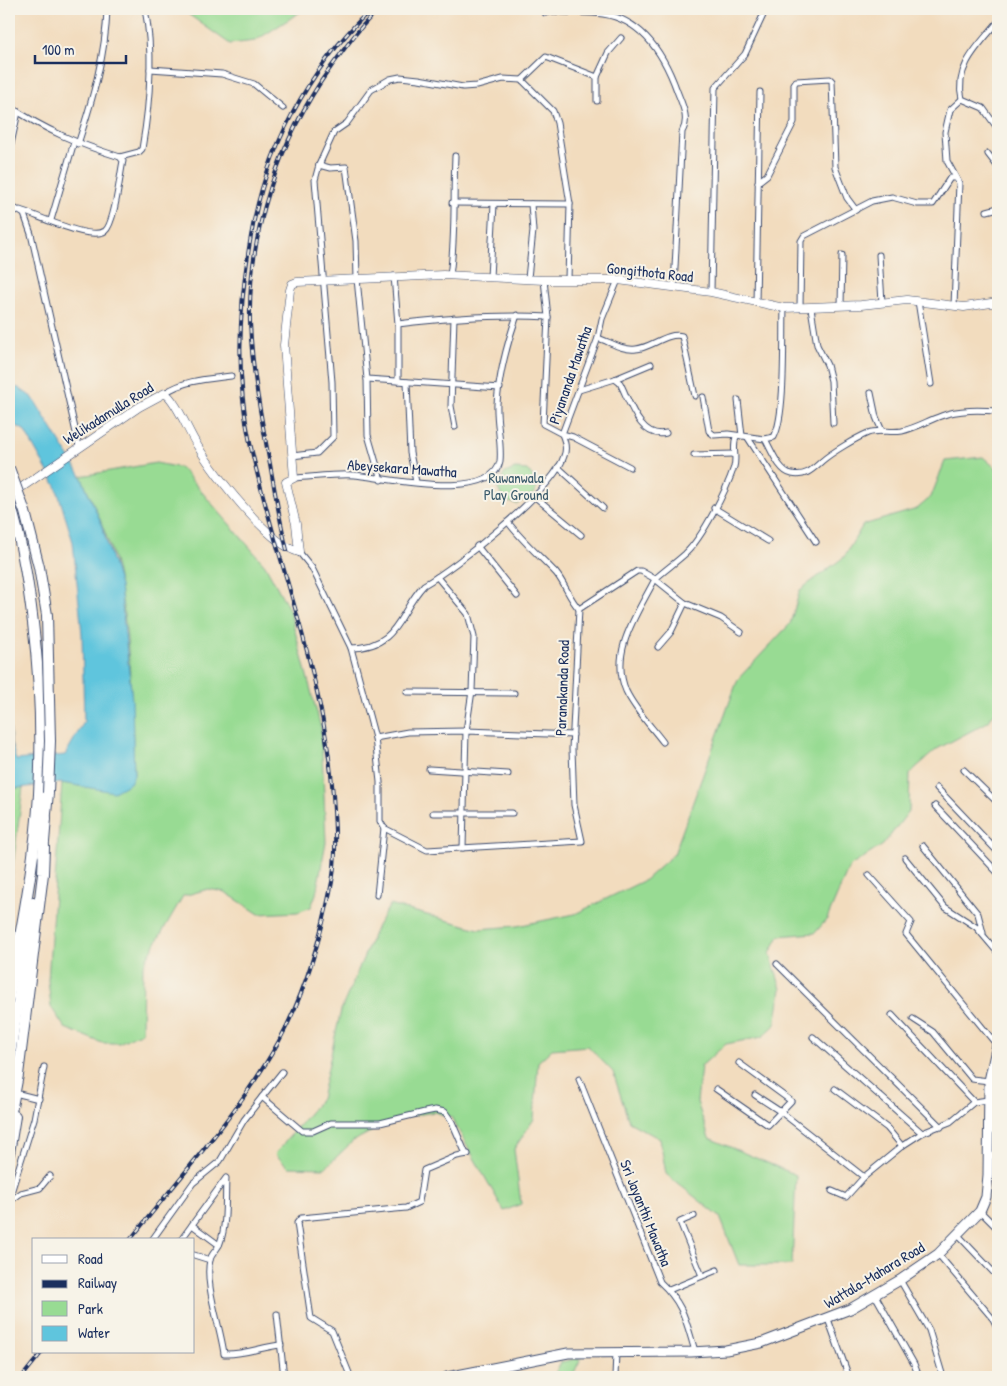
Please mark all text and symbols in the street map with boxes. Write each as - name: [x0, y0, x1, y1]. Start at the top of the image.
- scale bar: [35, 32, 126, 64]
- text: 100 m: [42, 39, 75, 60]
- street label: Gongithota Road: [606, 257, 694, 287]
- street label: Piyananda Mawatha: [543, 323, 597, 427]
- street label: Welikadamulla Road: [59, 377, 157, 449]
- street label: Abeysekara Mawatha: [347, 454, 458, 482]
- park label: Ruwanwala Play Ground: [484, 467, 548, 505]
- street label: Paranakanda Road: [550, 639, 574, 736]
- street label: Sri Jayanthi Mawatha: [615, 1157, 677, 1269]
- street label: Wattala-Mahara Road: [820, 1237, 928, 1313]
- legend: [32, 1238, 195, 1354]
- text: Road: [78, 1248, 103, 1269]
- text: Railway: [78, 1272, 117, 1293]
- text: Park: [78, 1298, 103, 1319]
- text: Water: [78, 1322, 110, 1343]

